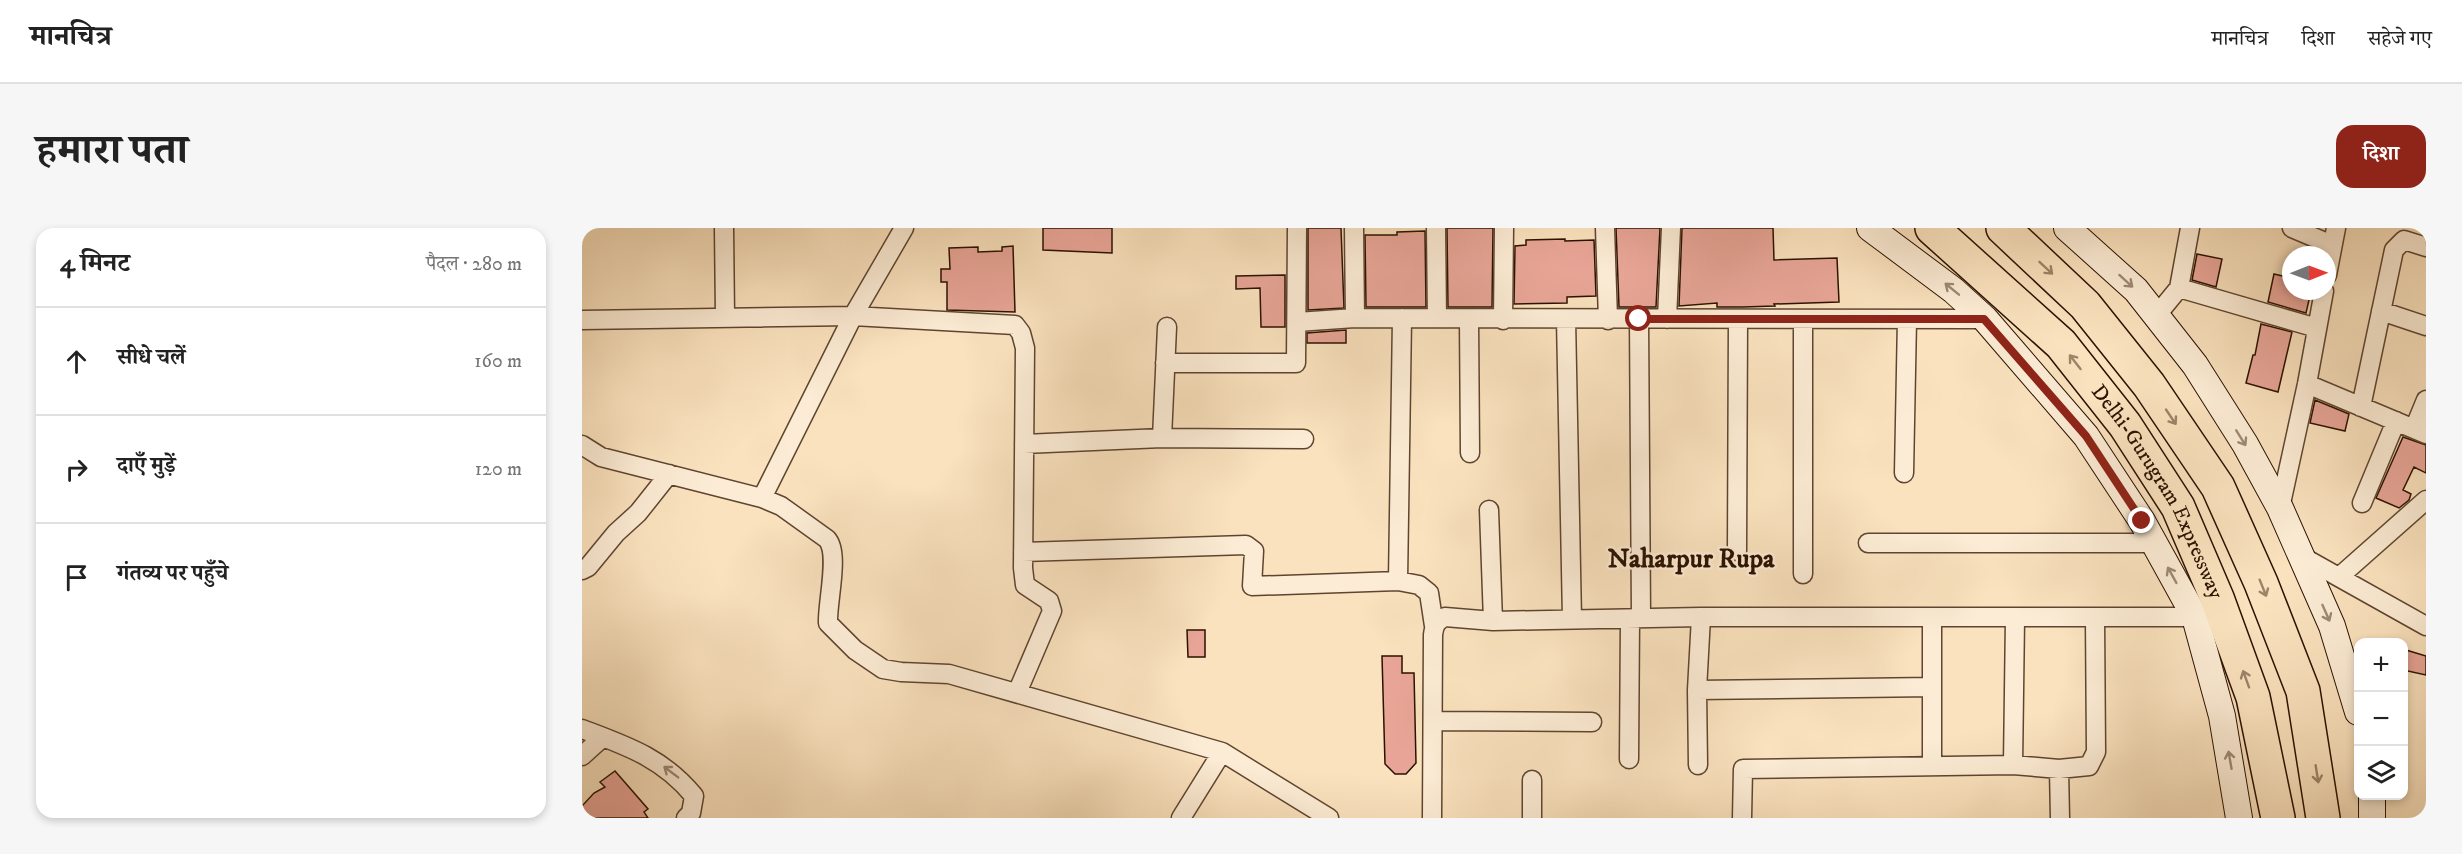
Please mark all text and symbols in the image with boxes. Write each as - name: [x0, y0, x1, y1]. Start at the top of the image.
- text: मानचित्र: [30, 19, 112, 54]
- text: मानचित्र: [2211, 26, 2268, 52]
- text: दिशा: [2301, 26, 2335, 52]
- text: सहेजे गए: [2368, 26, 2432, 52]
- text: हमारा पता: [36, 125, 188, 177]
- button: दिशा: [2336, 125, 2426, 188]
- north arrow: [2282, 246, 2336, 300]
- text: 4 मिनट: [60, 247, 130, 280]
- text: पैदल · 280 m: [426, 252, 522, 277]
- one-way arrow: [2038, 261, 2053, 275]
- one-way arrow: [2118, 274, 2133, 288]
- one-way arrow: [1944, 283, 1960, 296]
- route start: [1625, 305, 1651, 331]
- text: सीधे चलें: [117, 344, 186, 371]
- icon: ahead: [60, 345, 93, 378]
- text: 160 m: [474, 349, 522, 374]
- one-way arrow: [2069, 355, 2082, 371]
- street label: Delhi-Gurugram Expressway: [2085, 379, 2229, 604]
- one-way arrow: [2165, 408, 2177, 425]
- one-way arrow: [2235, 429, 2247, 446]
- text: दाएँ मुड़ें: [117, 452, 176, 479]
- icon: right: [60, 453, 93, 486]
- text: 120 m: [475, 457, 522, 482]
- route end: [2128, 507, 2154, 533]
- district label: Naharpur Rupa: [1607, 542, 1775, 576]
- text: गंतव्य पर पहुँचे: [117, 560, 228, 587]
- icon: arrive: [60, 561, 93, 594]
- one-way arrow: [2166, 567, 2177, 585]
- one-way arrow: [2258, 578, 2269, 597]
- one-way arrow: [2321, 603, 2332, 622]
- map controls: [2354, 638, 2408, 800]
- button: +: [2354, 638, 2408, 692]
- one-way arrow: [2240, 671, 2251, 689]
- button: −: [2354, 692, 2408, 746]
- button: layers: [2354, 746, 2408, 800]
- one-way arrow: [2224, 751, 2235, 771]
- one-way arrow: [2312, 764, 2323, 784]
- one-way arrow: [663, 765, 679, 778]

